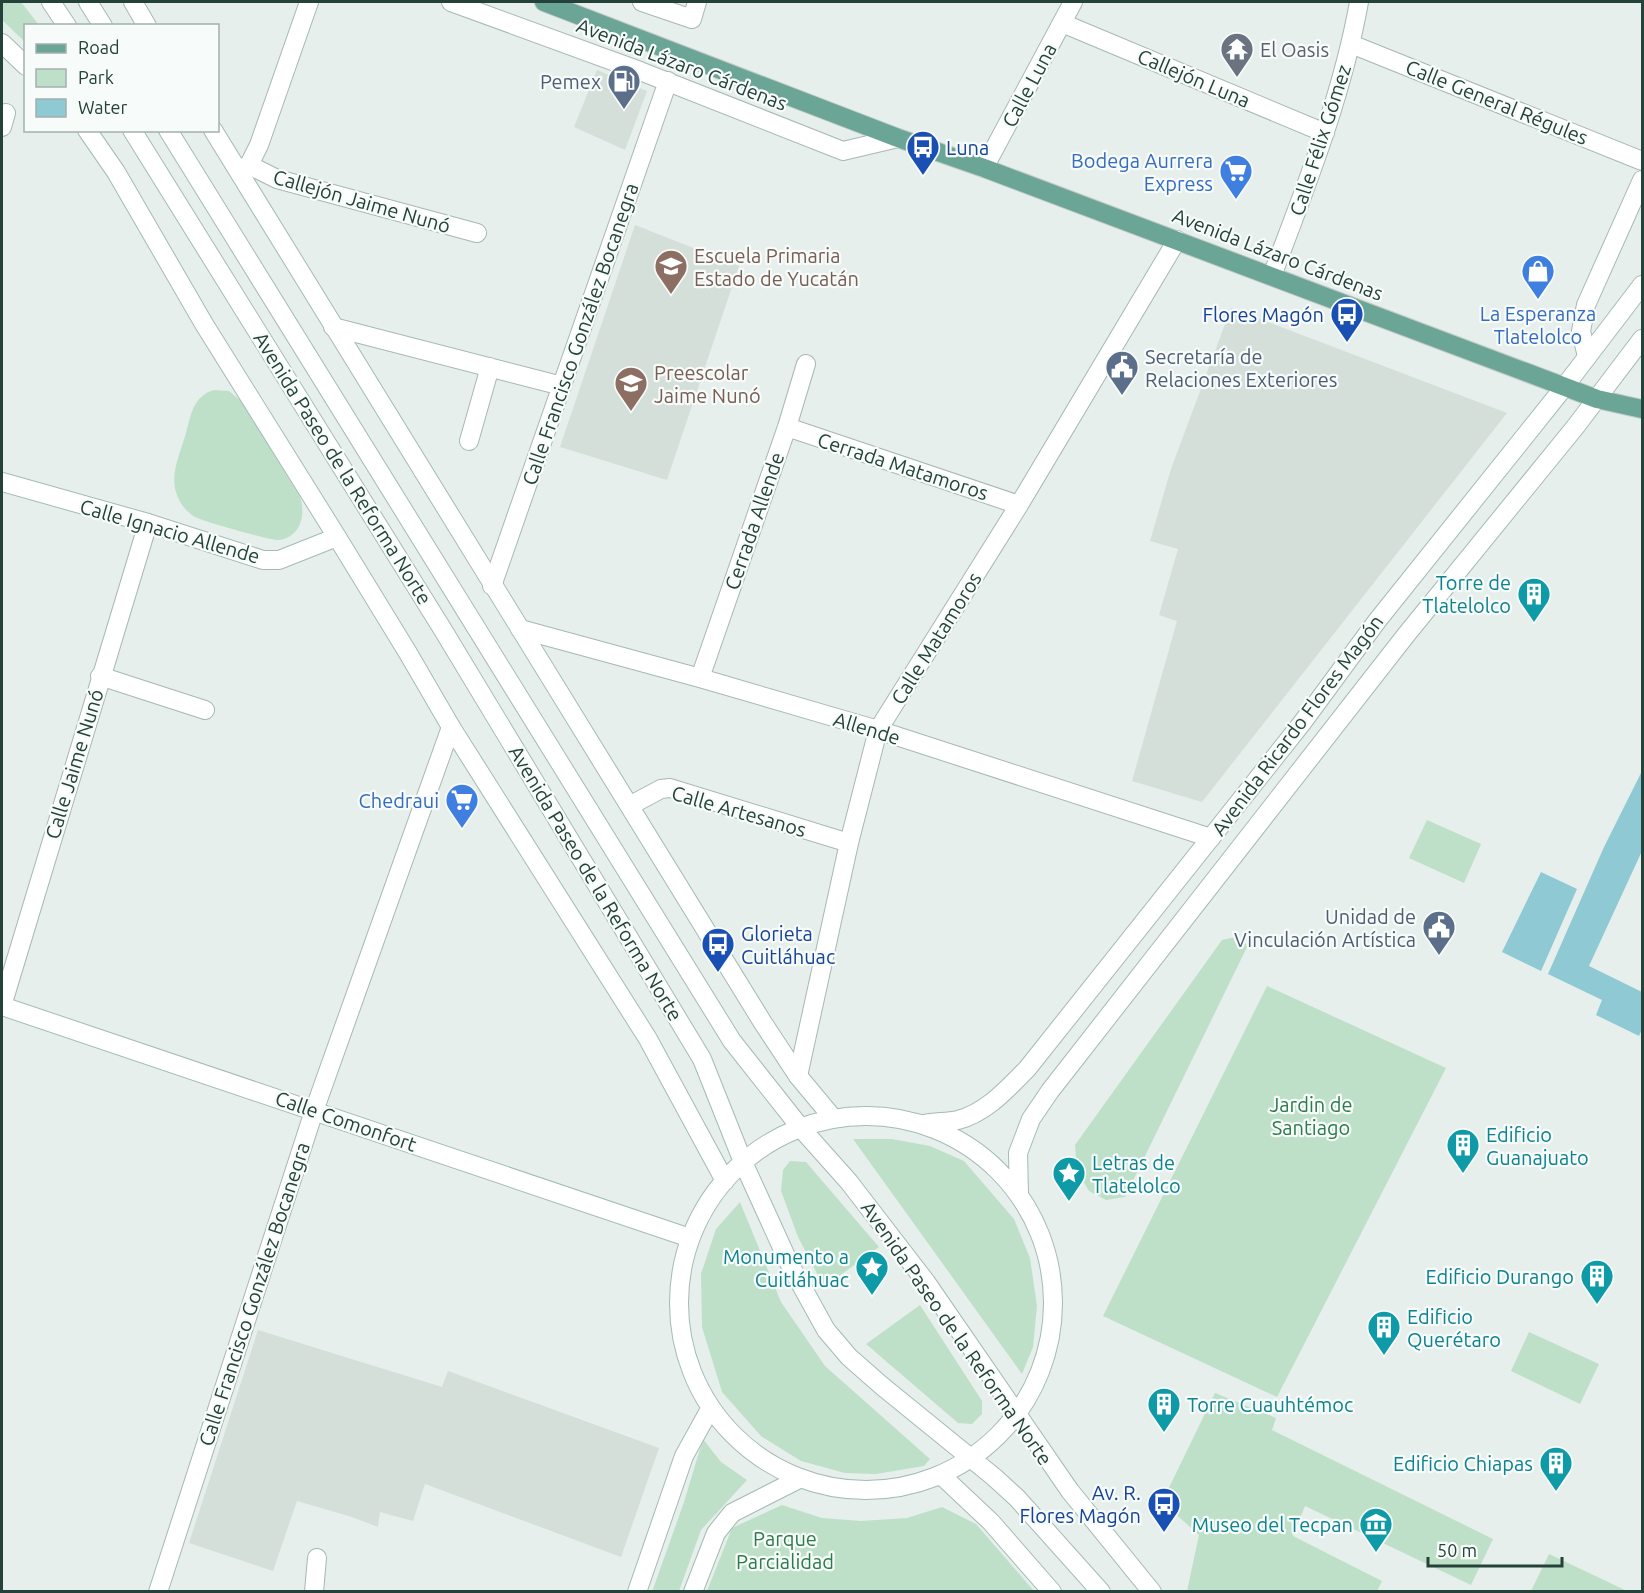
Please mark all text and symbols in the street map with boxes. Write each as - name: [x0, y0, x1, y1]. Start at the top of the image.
- street label: Avenida Lázaro Cárdenas: [574, 13, 790, 115]
- legend: [24, 24, 219, 132]
- temple icon: El Oasis: [1219, 31, 1255, 78]
- text: Road: [78, 37, 120, 57]
- place label: El Oasis: [1260, 38, 1329, 61]
- street label: Calle Luna: [997, 39, 1061, 131]
- street label: Callejón Luna: [1134, 44, 1254, 112]
- street label: Calle General Régules: [1403, 55, 1591, 149]
- street label: Calle Félix Gómez: [1285, 62, 1355, 218]
- fuel station icon: Pemex: [606, 63, 642, 110]
- text: Park: [78, 67, 114, 87]
- place label: Pemex: [540, 70, 601, 93]
- text: Water: [78, 97, 128, 117]
- bus stop icon: Luna: [905, 129, 941, 176]
- place label: Luna: [946, 136, 989, 159]
- place label: Bodega Aurrera Express: [1071, 149, 1213, 195]
- supermarket icon: Bodega Aurrera Express: [1218, 153, 1254, 200]
- street label: Callejón Jaime Nunó: [271, 165, 453, 237]
- street label: Calle Francisco González Bocanegra: [517, 180, 643, 488]
- street label: Avenida Lázaro Cárdenas: [1170, 203, 1386, 305]
- place label: Escuela Primaria Estado de Yucatán: [694, 244, 859, 290]
- school or university icon: Escuela Primaria Estado de Yucatán: [653, 248, 689, 295]
- shop icon: La Esperanza Tlatelolco: [1520, 253, 1556, 300]
- bus stop icon: Flores Magón: [1329, 296, 1365, 343]
- place label: La Esperanza Tlatelolco: [1480, 302, 1596, 348]
- place label: Flores Magón: [1202, 303, 1324, 326]
- street label: Avenida Paseo de la Reforma Norte: [249, 328, 437, 608]
- place label: Secretaría de Relaciones Exteriores: [1145, 345, 1337, 391]
- public building icon: Secretaría de Relaciones Exteriores: [1104, 349, 1140, 396]
- place label: Preescolar Jaime Nunó: [654, 361, 761, 407]
- school or university icon: Preescolar Jaime Nunó: [613, 365, 649, 412]
- street label: Cerrada Matamoros: [815, 428, 991, 504]
- street label: Cerrada Allende: [720, 449, 788, 593]
- street label: Calle Ignacio Allende: [77, 494, 263, 568]
- street label: Calle Matamoros: [886, 568, 986, 708]
- place label: Torre de Tlatelolco: [1422, 571, 1511, 617]
- building icon: Torre de Tlatelolco: [1516, 576, 1552, 623]
- street label: Avenida Ricardo Flores Magón: [1206, 610, 1388, 840]
- street label: Calle Jaime Nunó: [40, 686, 108, 842]
- street label: Allende: [831, 707, 903, 749]
- street label: Avenida Paseo de la Reforma Norte: [505, 741, 687, 1025]
- street label: Calle Artesanos: [669, 781, 809, 841]
- supermarket icon: Chedraui: [444, 782, 480, 829]
- place label: Chedraui: [358, 789, 439, 812]
- place label: Unidad de Vinculación Artística: [1234, 905, 1416, 951]
- public building icon: Unidad de Vinculación Artística: [1421, 909, 1457, 956]
- place label: Glorieta Cuitláhuac: [741, 922, 835, 968]
- bus stop icon: Glorieta Cuitláhuac: [700, 926, 736, 973]
- street label: Calle Comonfort: [272, 1086, 420, 1156]
- park label: Jardin de Santiago: [1270, 1093, 1352, 1139]
- place label: Edificio Guanajuato: [1486, 1123, 1589, 1169]
- building icon: Edificio Guanajuato: [1445, 1127, 1481, 1174]
- street label: Calle Francisco González Bocanegra: [194, 1139, 314, 1449]
- place label: Letras de Tlatelolco: [1092, 1151, 1181, 1197]
- place icon: Letras de Tlatelolco: [1051, 1155, 1087, 1202]
- street label: Avenida Paseo de la Reforma Norte: [857, 1197, 1057, 1469]
- place label: Monumento a Cuitláhuac: [723, 1245, 849, 1291]
- place icon: Monumento a Cuitláhuac: [854, 1249, 890, 1296]
- building icon: Edificio Durango: [1579, 1258, 1615, 1305]
- place label: Edificio Durango: [1425, 1265, 1574, 1288]
- place label: Edificio Querétaro: [1407, 1305, 1501, 1351]
- building icon: Edificio Querétaro: [1366, 1309, 1402, 1356]
- building icon: Torre Cuauhtémoc: [1146, 1386, 1182, 1433]
- place label: Torre Cuauhtémoc: [1187, 1393, 1353, 1416]
- building icon: Edificio Chiapas: [1538, 1445, 1574, 1492]
- place label: Edificio Chiapas: [1393, 1452, 1533, 1475]
- place label: Av. R. Flores Magón: [1019, 1481, 1141, 1527]
- bus stop icon: Av. R. Flores Magón: [1146, 1486, 1182, 1533]
- museum icon: Museo del Tecpan: [1358, 1506, 1394, 1553]
- place label: Museo del Tecpan: [1192, 1513, 1353, 1536]
- park label: Parque Parcialidad: [736, 1527, 834, 1573]
- scale bar: [1428, 1530, 1562, 1568]
- text: 50 m: [1437, 1540, 1477, 1560]

